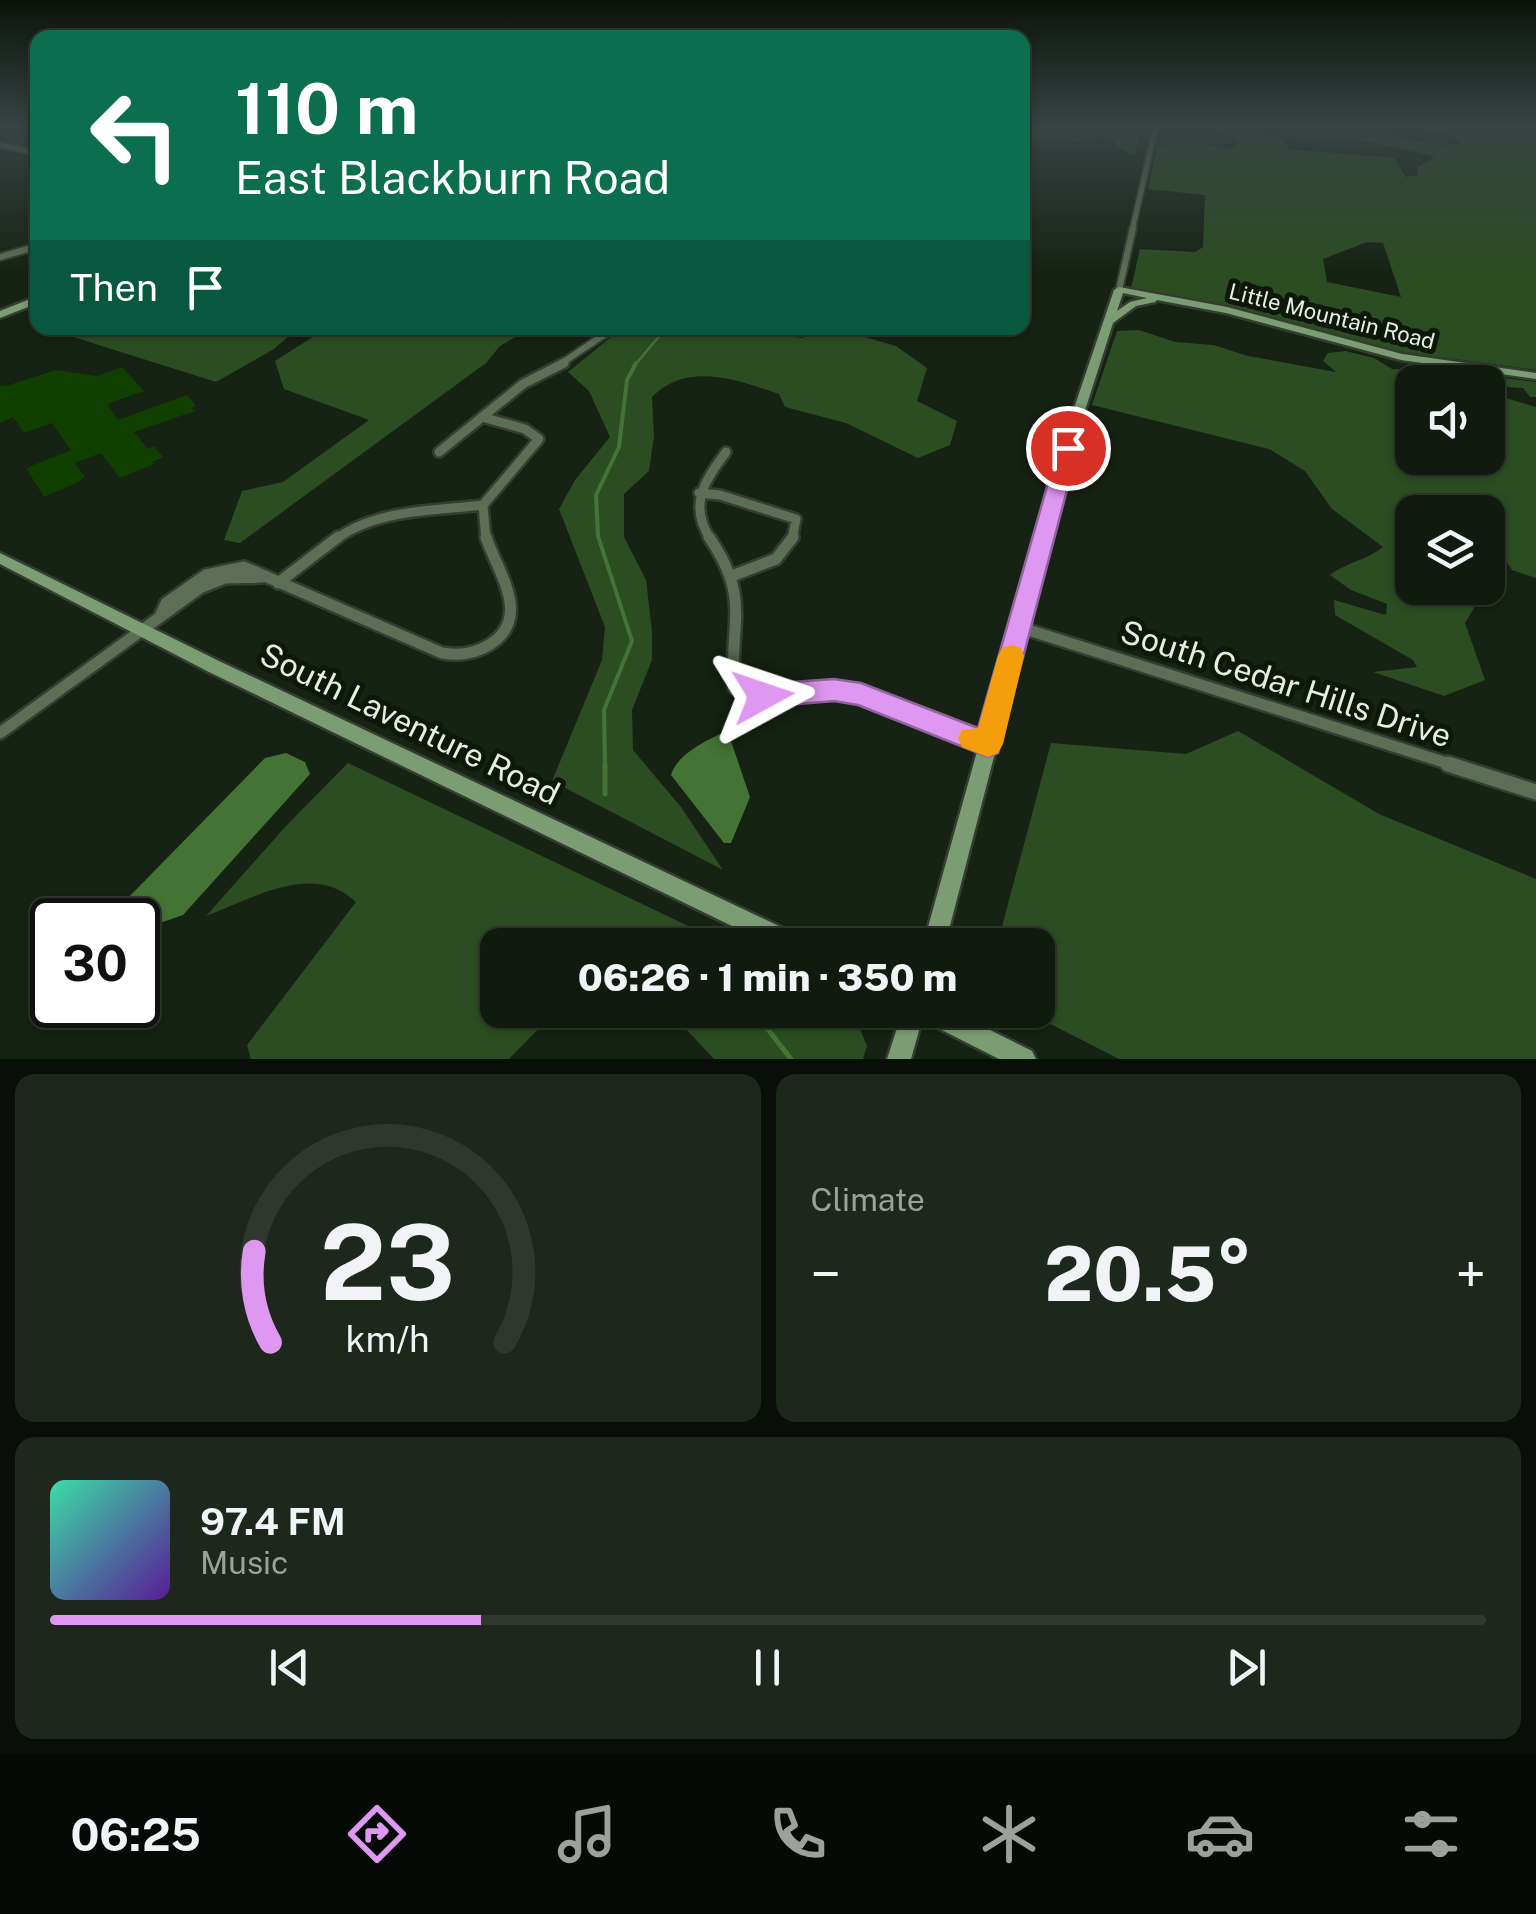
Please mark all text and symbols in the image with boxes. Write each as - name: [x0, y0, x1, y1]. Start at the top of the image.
- text: 110 m: [235, 67, 419, 150]
- icon: left: [70, 70, 200, 200]
- text: East Blackburn Road: [235, 151, 670, 204]
- icon: arrive: [178, 260, 233, 315]
- text: Then: [70, 265, 158, 310]
- street label: Little Mountain Road: [1226, 278, 1438, 354]
- map controls: [1395, 365, 1505, 605]
- button: sound: [1395, 365, 1505, 475]
- pin: [1026, 406, 1111, 491]
- icon: arrive: [1041, 421, 1096, 476]
- button: layers: [1395, 495, 1505, 605]
- street label: South Cedar Hills Drive: [1116, 613, 1456, 754]
- street label: South Laventure Road: [255, 635, 566, 812]
- position arrow: [711, 644, 815, 748]
- speed limit sign: 30: [30, 898, 160, 1028]
- text: 06:26 · 1 min · 350 m: [578, 955, 957, 1000]
- text: Climate: [811, 1181, 925, 1218]
- text: 23: [320, 1201, 455, 1323]
- text: 20.5°: [1044, 1230, 1252, 1318]
- text: −: [811, 1242, 841, 1306]
- text: +: [1456, 1242, 1486, 1306]
- text: km/h: [346, 1318, 430, 1360]
- text: 97.4 FM: [200, 1499, 346, 1544]
- text: Music: [200, 1544, 288, 1581]
- icon: previous: [262, 1640, 317, 1695]
- icon: pause: [740, 1640, 795, 1695]
- icon: next: [1219, 1640, 1274, 1695]
- icon: directions: [342, 1799, 412, 1869]
- icon: music: [552, 1799, 622, 1869]
- icon: phone: [763, 1799, 833, 1869]
- icon: climate: [974, 1799, 1044, 1869]
- icon: car: [1185, 1799, 1255, 1869]
- icon: filters: [1396, 1799, 1466, 1869]
- text: 06:25: [70, 1808, 201, 1861]

